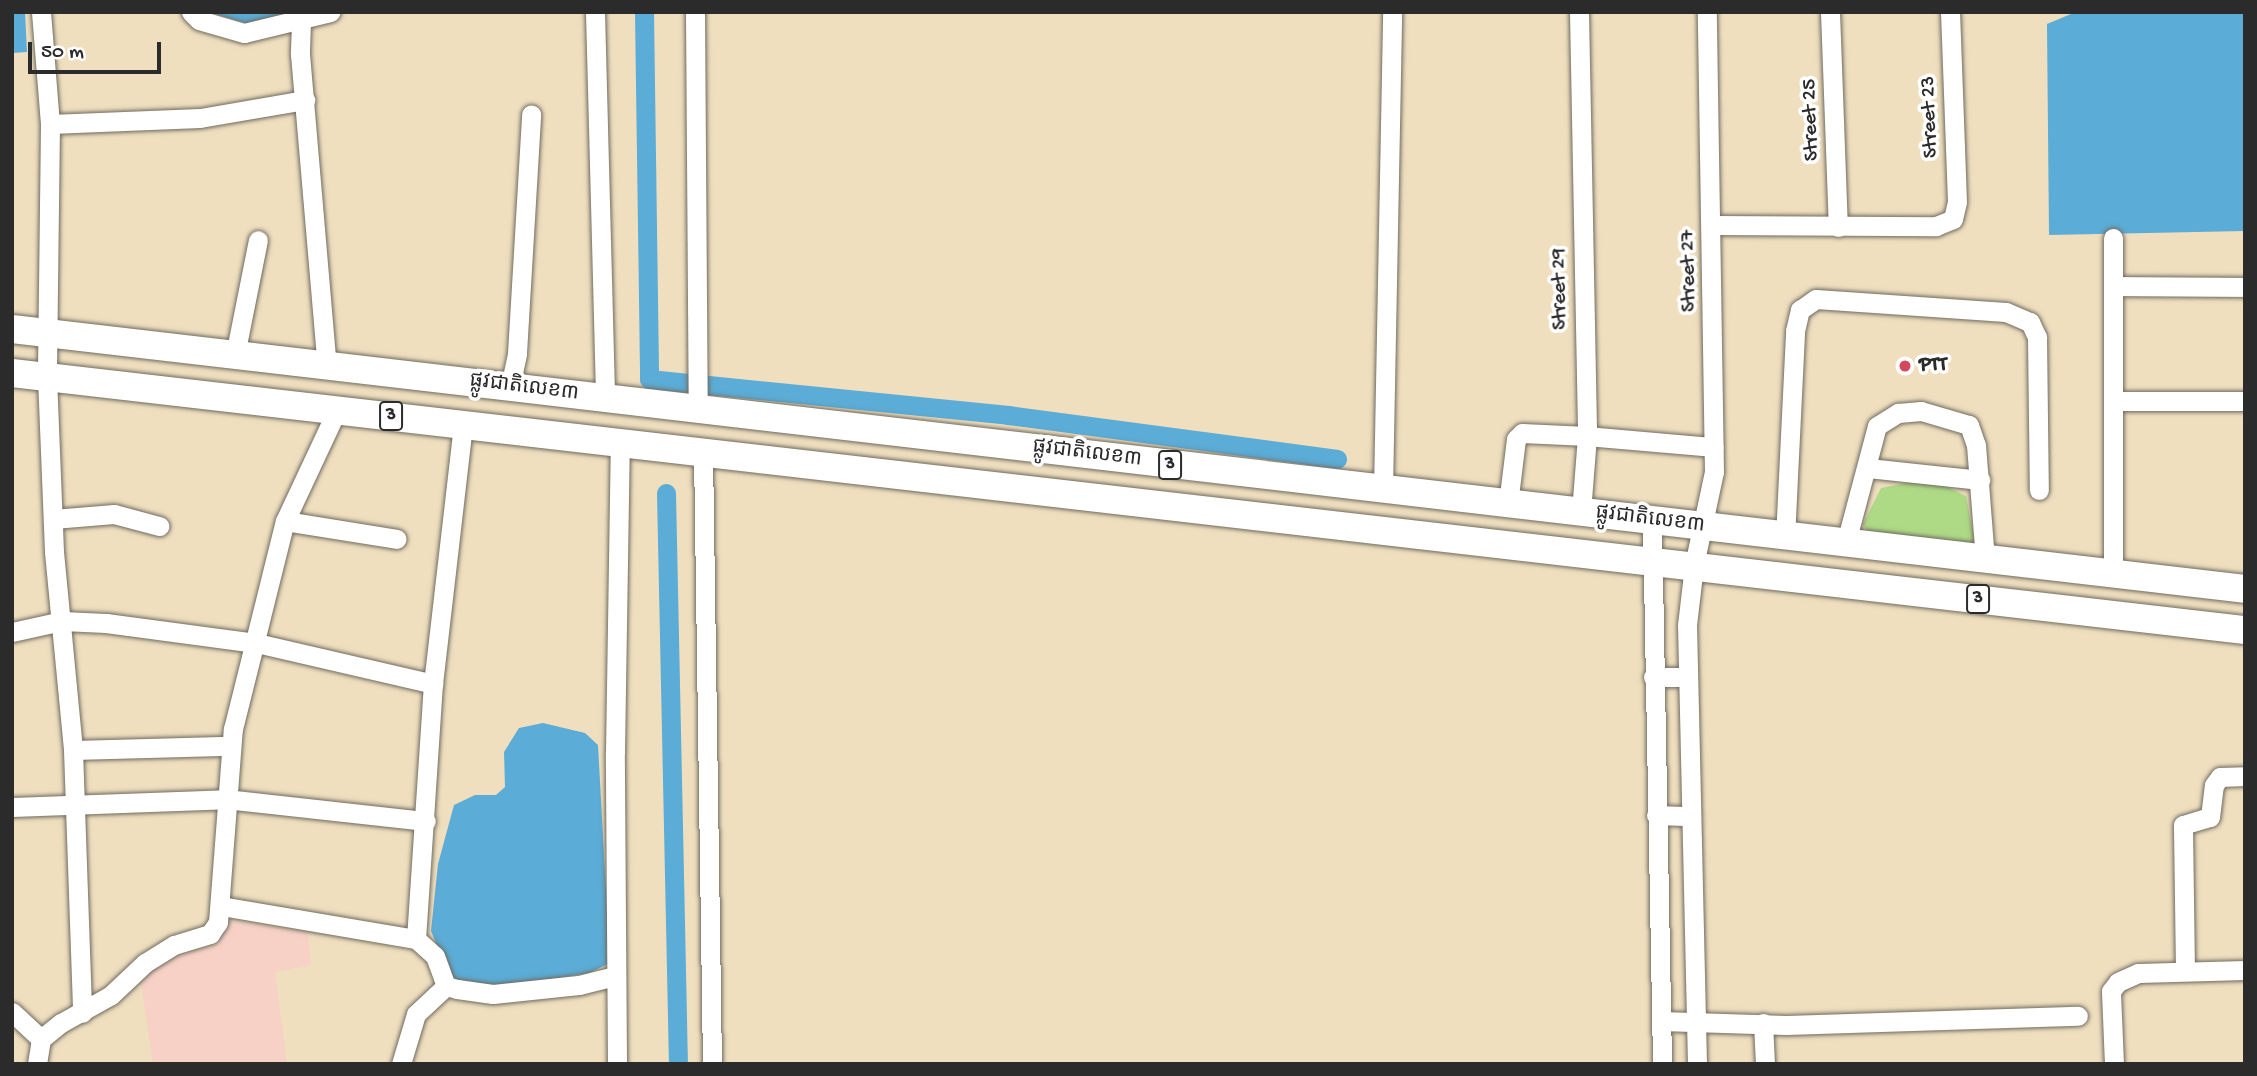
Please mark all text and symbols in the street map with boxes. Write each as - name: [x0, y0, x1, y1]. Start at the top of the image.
- scale bar: [32, 28, 164, 72]
- text: 50 m: [41, 41, 84, 66]
- street label: Street 23: [1917, 76, 1945, 158]
- street label: Street 25: [1798, 78, 1826, 162]
- street label: Street 27: [1677, 230, 1703, 312]
- street label: Street 29: [1548, 248, 1574, 330]
- place label: PTT: [1919, 353, 1947, 379]
- marker: PTT: [1897, 358, 1913, 374]
- street label: ផ្លូវជាតិលេខ៣: [468, 370, 580, 408]
- road number: 3: [379, 400, 403, 432]
- street label: ផ្លូវជាតិលេខ៣: [1031, 436, 1143, 474]
- road number: 3: [1158, 450, 1182, 480]
- street label: ផ្លូវជាតិលេខ៣: [1594, 502, 1706, 540]
- road number: 3: [1966, 584, 1990, 614]

